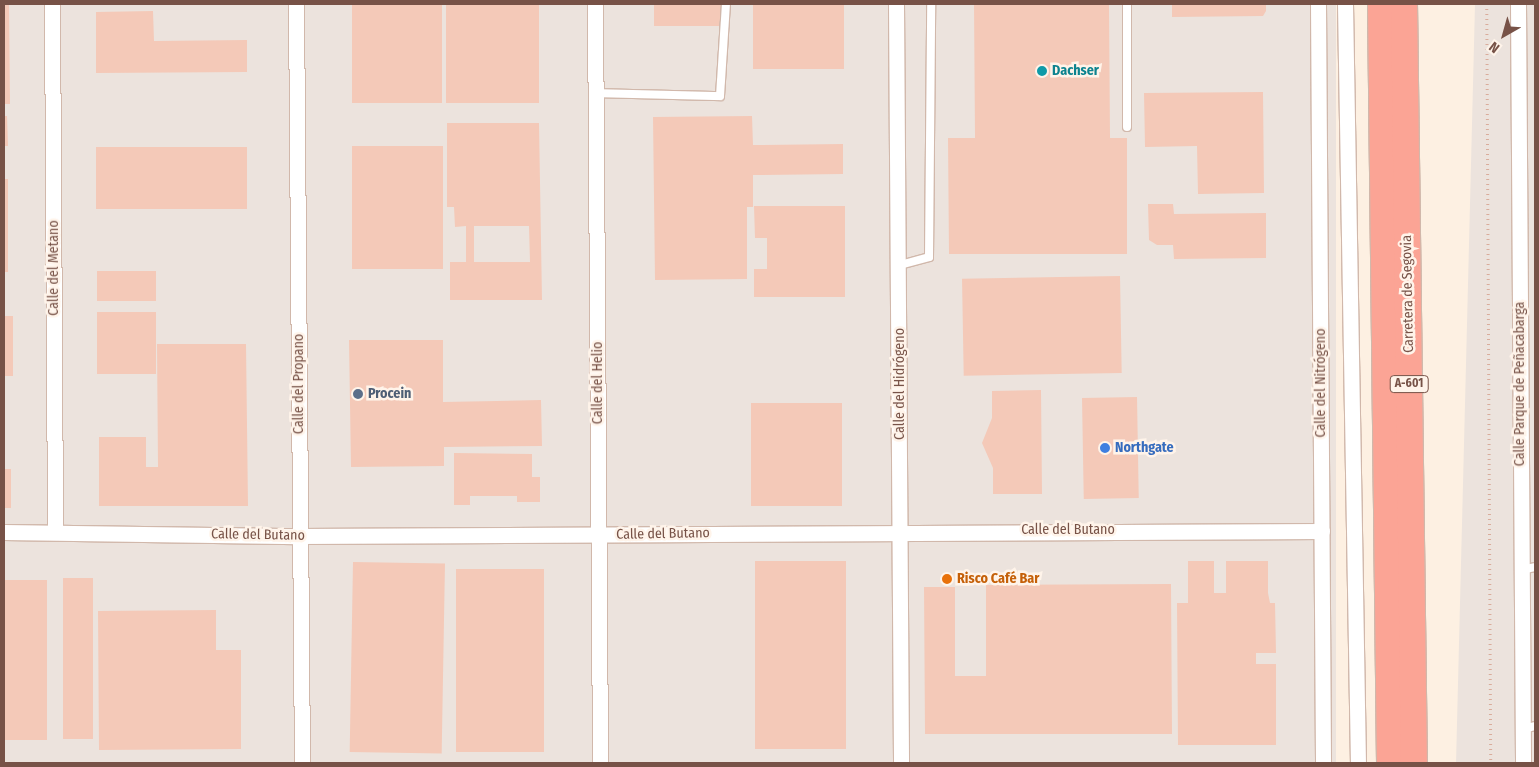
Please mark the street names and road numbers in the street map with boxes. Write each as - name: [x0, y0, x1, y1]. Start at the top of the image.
- street label: Calle del Metano: [46, 220, 62, 316]
- street label: Carretera de Segovia: [1399, 235, 1417, 353]
- street label: Calle Parque de Peñacabarga: [1512, 302, 1528, 466]
- street label: Calle del Hidrógeno: [892, 328, 908, 440]
- street label: Calle del Nitrógeno: [1313, 328, 1329, 438]
- street label: Calle del Propano: [291, 334, 307, 434]
- street label: Calle del Helio: [590, 342, 606, 424]
- road number: A-601: [1389, 374, 1429, 394]
- street label: Calle del Butano: [1021, 522, 1115, 538]
- street label: Calle del Butano: [616, 525, 710, 543]
- street label: Calle del Butano: [211, 526, 305, 544]

